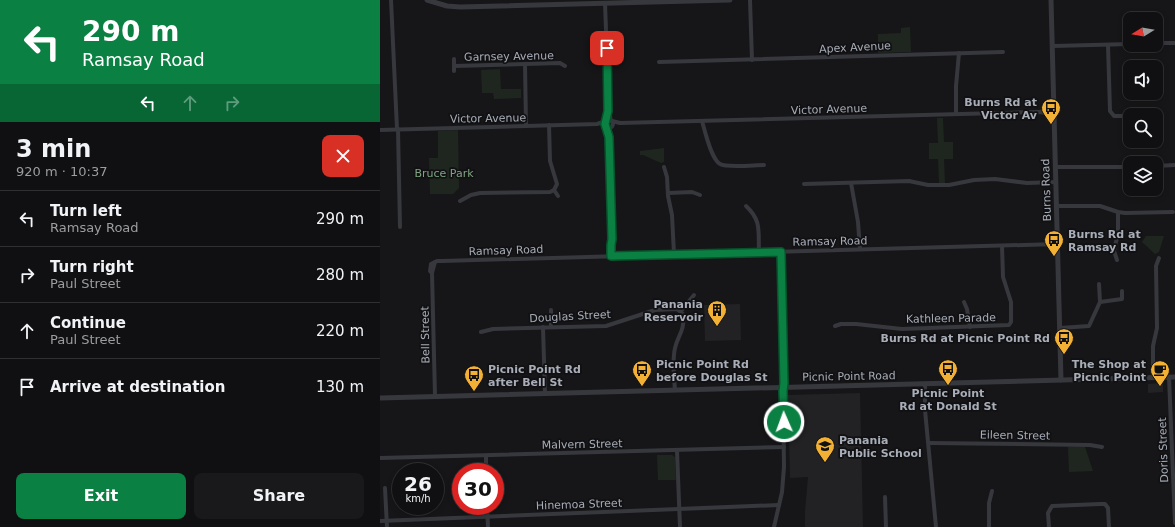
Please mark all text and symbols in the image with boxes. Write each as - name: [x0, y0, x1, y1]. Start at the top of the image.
- north arrow: [1123, 12, 1163, 52]
- map controls: [1123, 12, 1163, 196]
- text: 290 m: [82, 15, 179, 48]
- icon: left: [16, 16, 68, 68]
- pin: [590, 31, 624, 65]
- icon: arrive: [596, 37, 618, 59]
- street label: Apex Avenue: [819, 39, 892, 56]
- text: Ramsay Road: [82, 49, 205, 70]
- street label: Garnsey Avenue: [464, 49, 554, 64]
- button: sound: [1123, 60, 1163, 100]
- icon: left: [137, 92, 159, 114]
- icon: ahead: [179, 92, 201, 114]
- icon: right: [221, 92, 243, 114]
- place label: Burns Rd at Victor Av: [964, 96, 1038, 122]
- bus stop icon: Burns Rd at Victor Av: [1040, 97, 1062, 125]
- street label: Victor Avenue: [791, 102, 868, 117]
- button: search: [1123, 108, 1163, 148]
- street label: Victor Avenue: [450, 111, 527, 126]
- text: 3 min: [16, 135, 91, 163]
- button: close: [322, 135, 364, 177]
- button: layers: [1123, 156, 1163, 196]
- street label: Burns Road: [1039, 158, 1054, 222]
- text: 920 m · 10:37: [16, 164, 107, 179]
- park label: Bruce Park: [414, 167, 474, 180]
- text: Turn left: [50, 202, 122, 220]
- icon: left: [16, 208, 38, 230]
- text: 290 m: [316, 210, 364, 228]
- text: Ramsay Road: [50, 220, 139, 235]
- place label: Burns Rd at Ramsay Rd: [1068, 228, 1141, 254]
- bus stop icon: Burns Rd at Ramsay Rd: [1043, 229, 1065, 257]
- street label: Ramsay Road: [792, 234, 868, 249]
- street label: Ramsay Road: [468, 243, 544, 258]
- text: Turn right: [50, 258, 134, 276]
- icon: right: [16, 264, 38, 286]
- text: 280 m: [316, 266, 364, 284]
- text: Paul Street: [50, 276, 121, 291]
- place label: Panania Reservoir: [644, 298, 704, 324]
- building icon: Panania Reservoir: [706, 299, 728, 327]
- street label: Bell Street: [418, 306, 432, 364]
- street label: Douglas Street: [529, 308, 612, 325]
- street label: Kathleen Parade: [906, 311, 996, 326]
- text: Continue: [50, 314, 126, 332]
- icon: ahead: [16, 320, 38, 342]
- text: 220 m: [316, 322, 364, 340]
- bus stop icon: Burns Rd at Picnic Point Rd: [1053, 327, 1075, 355]
- text: Paul Street: [50, 332, 121, 347]
- place label: Burns Rd at Picnic Point Rd: [881, 332, 1050, 345]
- place label: Picnic Point Rd before Douglas St: [656, 358, 768, 384]
- bus stop icon: Picnic Point Rd at Donald St: [937, 358, 959, 386]
- place label: The Shop at Picnic Point: [1072, 358, 1146, 384]
- bus stop icon: Picnic Point Rd before Douglas St: [631, 359, 653, 387]
- cafe icon: The Shop at Picnic Point: [1149, 359, 1171, 387]
- place label: Picnic Point Rd after Bell St: [488, 363, 581, 389]
- bus stop icon: Picnic Point Rd after Bell St: [463, 364, 485, 392]
- street label: Picnic Point Road: [802, 369, 896, 384]
- icon: arrive: [16, 376, 38, 398]
- text: Arrive at destination: [50, 378, 225, 396]
- text: 130 m: [316, 378, 364, 396]
- place label: Picnic Point Rd at Donald St: [899, 387, 997, 413]
- position arrow: [763, 401, 805, 443]
- street label: Doris Street: [1156, 416, 1171, 483]
- street label: Eileen Street: [980, 428, 1051, 443]
- place label: Panania Public School: [839, 434, 922, 460]
- school or university icon: Panania Public School: [814, 435, 836, 463]
- street label: Malvern Street: [542, 437, 623, 452]
- speed limit sign: 30: [452, 463, 504, 515]
- text: 26: [404, 472, 432, 496]
- button: Exit: [16, 473, 186, 519]
- button: Share: [194, 473, 364, 519]
- text: km/h: [405, 493, 431, 504]
- street label: Hinemoa Street: [536, 496, 623, 512]

